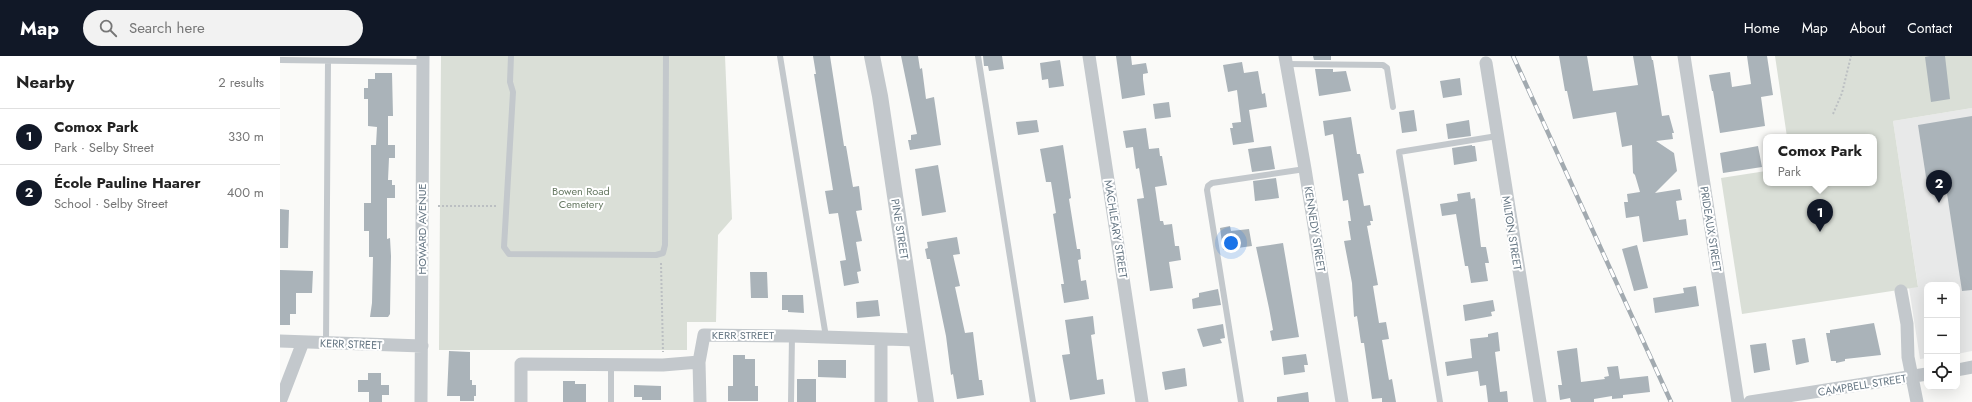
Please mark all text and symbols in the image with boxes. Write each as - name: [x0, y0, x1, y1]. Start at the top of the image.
- search box: [83, 10, 363, 46]
- text: Map: [20, 15, 59, 42]
- icon: search: [97, 17, 119, 39]
- text: Search here: [129, 17, 205, 39]
- text: Home: [1744, 18, 1780, 38]
- text: Map: [1802, 18, 1828, 38]
- text: About: [1850, 18, 1885, 38]
- text: Contact: [1907, 18, 1952, 38]
- text: Nearby: [16, 70, 74, 94]
- text: 2 results: [218, 73, 264, 92]
- text: Comox Park: [54, 116, 139, 138]
- text: 1: [26, 127, 32, 146]
- text: 330 m: [228, 127, 264, 146]
- popup: [1763, 134, 1877, 186]
- text: Park · Selby Street: [54, 138, 154, 157]
- text: Comox Park: [1778, 140, 1862, 162]
- text: Park: [1778, 162, 1801, 181]
- pin: 2: [1926, 170, 1952, 203]
- text: École Pauline Haarer: [54, 172, 201, 194]
- street label: MACHLEARY STREET: [1100, 179, 1132, 279]
- text: 2: [25, 183, 33, 202]
- text: 400 m: [227, 183, 264, 202]
- street label: HOWARD AVENUE: [414, 183, 430, 275]
- park label: Bowen Road Cemetery: [552, 183, 610, 212]
- street label: KENNEDY STREET: [1300, 185, 1330, 273]
- street label: PRIDEAUX STREET: [1696, 185, 1726, 273]
- text: School · Selby Street: [54, 194, 168, 213]
- street label: MILTON STREET: [1498, 195, 1526, 271]
- street label: PINE STREET: [887, 198, 913, 260]
- pin: 1: [1807, 199, 1833, 232]
- your location: [1221, 233, 1241, 253]
- map controls: [1924, 282, 1960, 390]
- button: +: [1924, 282, 1960, 318]
- button: −: [1924, 318, 1960, 354]
- street label: KERR STREET: [712, 327, 774, 343]
- street label: KERR STREET: [320, 335, 382, 353]
- button: locate: [1924, 354, 1960, 390]
- street label: CAMPBELL STREET: [1817, 370, 1907, 400]

